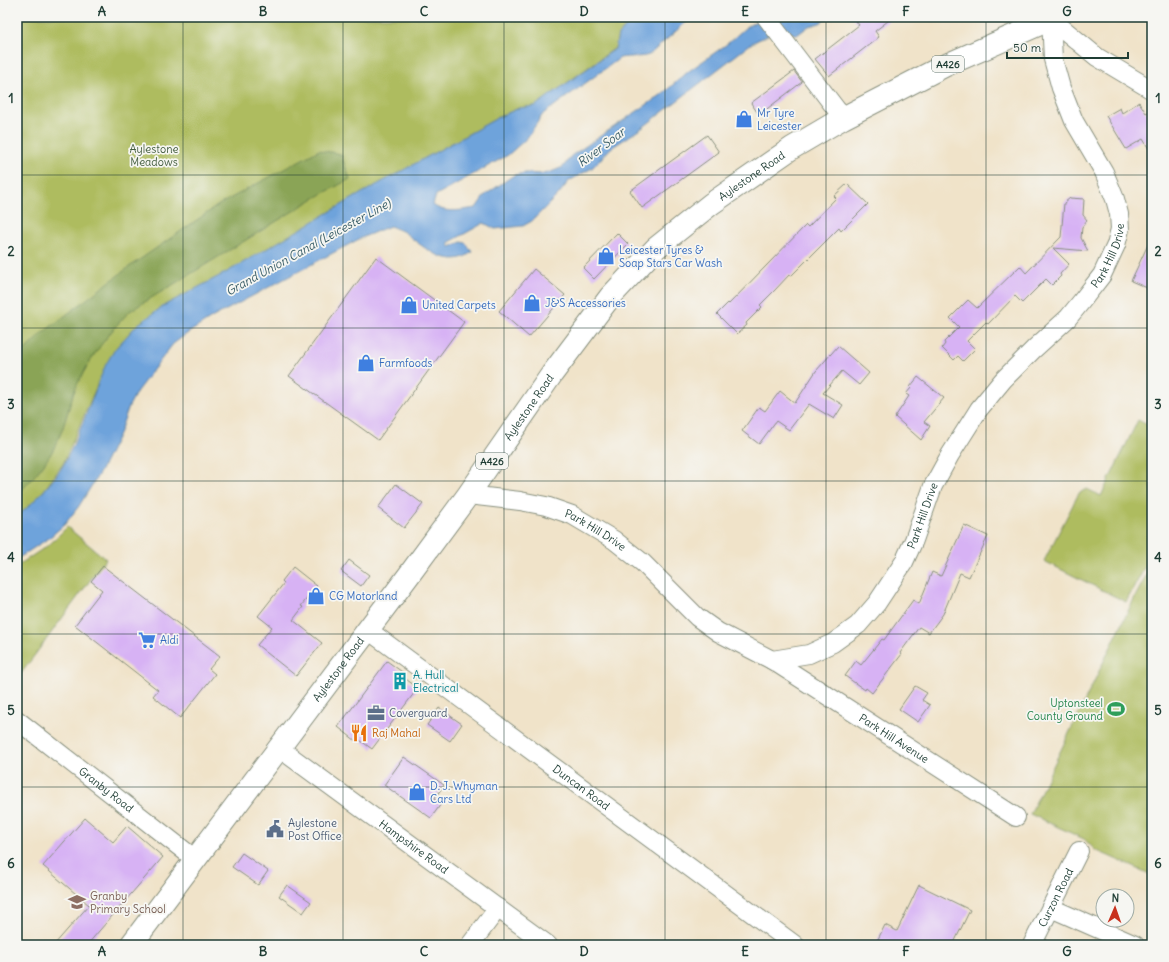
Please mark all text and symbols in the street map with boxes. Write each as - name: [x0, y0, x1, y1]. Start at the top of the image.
- text: A: [98, 3, 107, 20]
- text: B: [259, 3, 268, 20]
- text: C: [420, 3, 429, 20]
- text: D: [579, 3, 589, 20]
- text: E: [741, 3, 749, 20]
- text: F: [902, 3, 910, 20]
- text: G: [1062, 3, 1072, 20]
- scale bar: [1007, 34, 1128, 60]
- text: 50 m: [1013, 40, 1042, 55]
- road number: A426: [932, 56, 964, 72]
- text: 1: [8, 90, 14, 107]
- text: 1: [1155, 90, 1161, 107]
- place label: Mr Tyre Leicester: [757, 106, 802, 133]
- shop icon: Mr Tyre Leicester: [734, 109, 754, 129]
- water label: River Soar: [574, 123, 629, 170]
- park label: Aylestone Meadows: [130, 142, 179, 169]
- street label: Aylestone Road: [716, 148, 788, 204]
- water label: Grand Union Canal (Leicester Line): [223, 195, 394, 299]
- street label: Park Hill Drive: [1088, 223, 1127, 291]
- text: 2: [7, 243, 15, 260]
- place label: Leicester Tyres & Soap Stars Car Wash: [619, 243, 722, 270]
- text: 2: [1154, 243, 1162, 260]
- shop icon: Leicester Tyres & Soap Stars Car Wash: [596, 246, 616, 266]
- shop icon: J&S Accessories: [522, 293, 542, 313]
- shop icon: United Carpets: [399, 295, 419, 315]
- place label: J&S Accessories: [545, 296, 626, 310]
- place label: United Carpets: [422, 298, 496, 312]
- shop icon: Farmfoods: [356, 353, 376, 373]
- place label: Farmfoods: [379, 356, 432, 370]
- street label: Aylestone Road: [501, 371, 557, 443]
- text: 3: [7, 396, 15, 413]
- text: 3: [1154, 396, 1162, 413]
- road number: A426: [476, 453, 508, 469]
- street label: Park Hill Drive: [904, 480, 941, 551]
- street label: Park Hill Drive: [563, 506, 629, 554]
- text: 4: [7, 549, 15, 566]
- text: 4: [1154, 549, 1162, 566]
- shop icon: CG Motorland: [306, 586, 326, 606]
- place label: CG Motorland: [329, 589, 398, 603]
- supermarket icon: Aldi: [137, 630, 157, 650]
- place label: Aldi: [160, 633, 178, 647]
- street label: Aylestone Road: [309, 634, 367, 704]
- place label: A. Hull Electrical: [413, 668, 458, 695]
- building icon: A. Hull Electrical: [390, 671, 410, 691]
- place label: Uptonsteel County Ground: [1027, 696, 1104, 723]
- sports icon: Uptonsteel County Ground: [1106, 699, 1126, 719]
- text: 5: [7, 702, 15, 719]
- text: 5: [1154, 702, 1162, 719]
- office icon: Coverguard: [366, 703, 386, 723]
- place label: Coverguard: [389, 706, 448, 720]
- street label: Park Hill Avenue: [856, 711, 932, 766]
- restaurant icon: Raj Mahal: [349, 723, 369, 743]
- place label: Raj Mahal: [372, 726, 421, 740]
- street label: Duncan Road: [550, 762, 613, 813]
- street label: Granby Road: [76, 764, 137, 816]
- place label: D. J. Whyman Cars Ltd: [430, 779, 498, 806]
- shop icon: D. J. Whyman Cars Ltd: [407, 782, 427, 802]
- place label: Aylestone Post Office: [288, 816, 341, 843]
- street label: Hampshire Road: [376, 817, 452, 877]
- public building icon: Aylestone Post Office: [265, 819, 285, 839]
- text: 6: [7, 855, 15, 872]
- text: 6: [1154, 855, 1162, 872]
- street label: Curzon Road: [1035, 865, 1077, 929]
- north arrow: [1095, 888, 1135, 928]
- place label: Granby Primary School: [90, 889, 166, 916]
- text: N: [1111, 891, 1119, 905]
- school or university icon: Granby Primary School: [67, 892, 87, 912]
- text: A: [98, 943, 107, 960]
- text: B: [259, 943, 268, 960]
- text: C: [420, 943, 429, 960]
- text: D: [579, 943, 589, 960]
- text: E: [741, 943, 749, 960]
- text: F: [902, 943, 910, 960]
- text: G: [1062, 943, 1072, 960]

